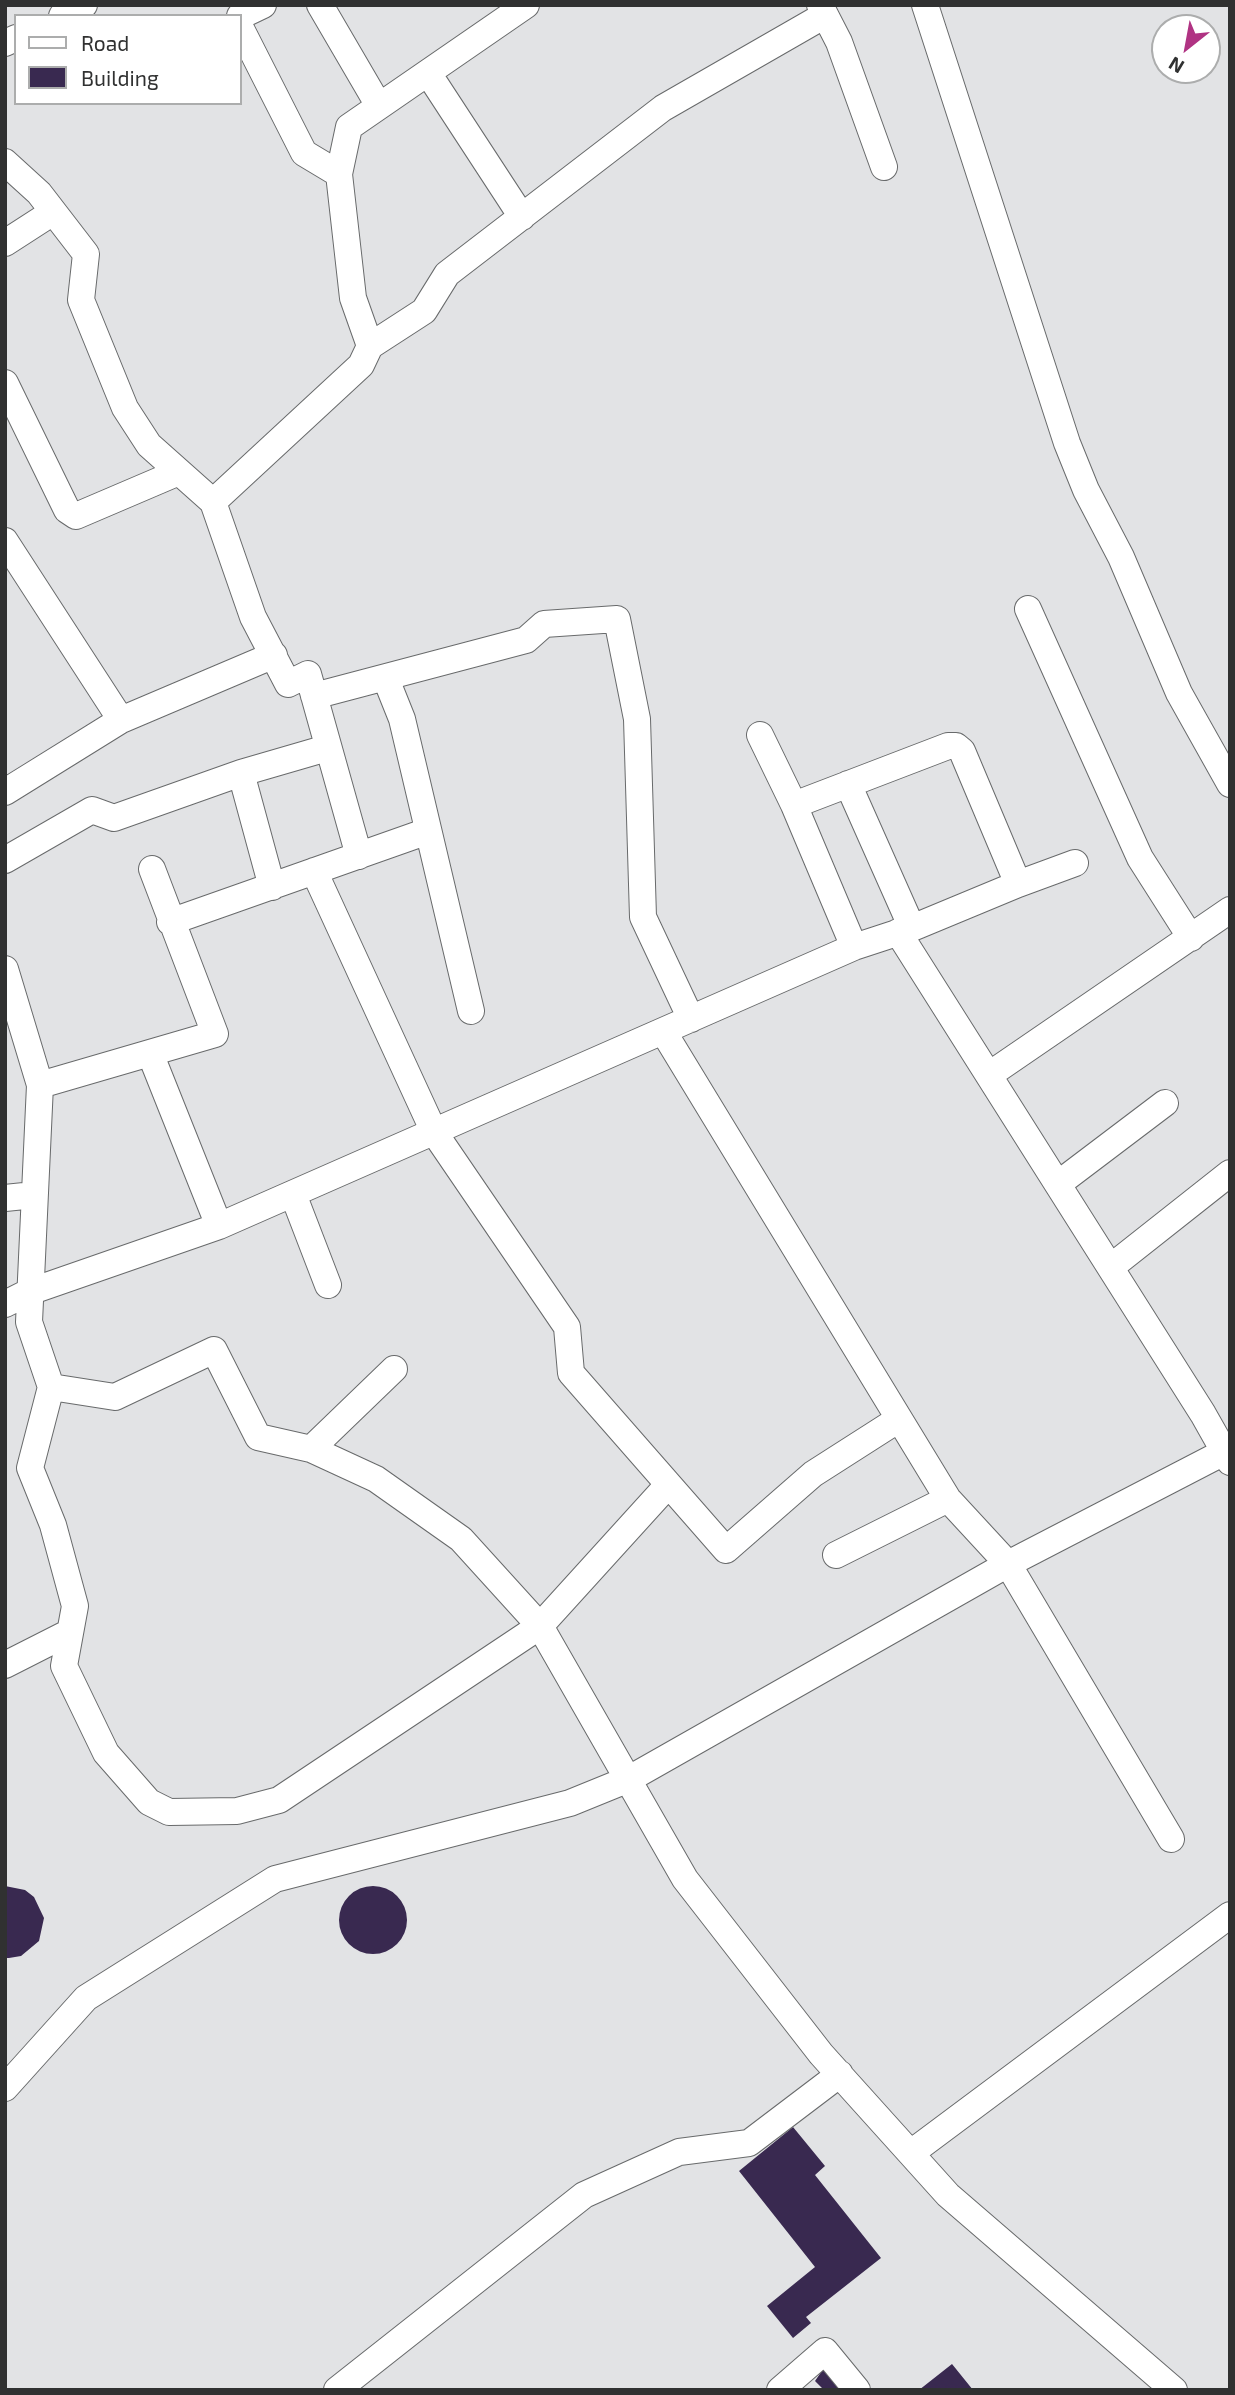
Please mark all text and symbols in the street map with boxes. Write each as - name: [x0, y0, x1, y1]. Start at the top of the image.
- legend: [14, 14, 242, 105]
- north arrow: [1151, 14, 1221, 84]
- text: Road: [81, 30, 129, 55]
- text: N: [1164, 52, 1188, 79]
- text: Building: [81, 65, 159, 90]

